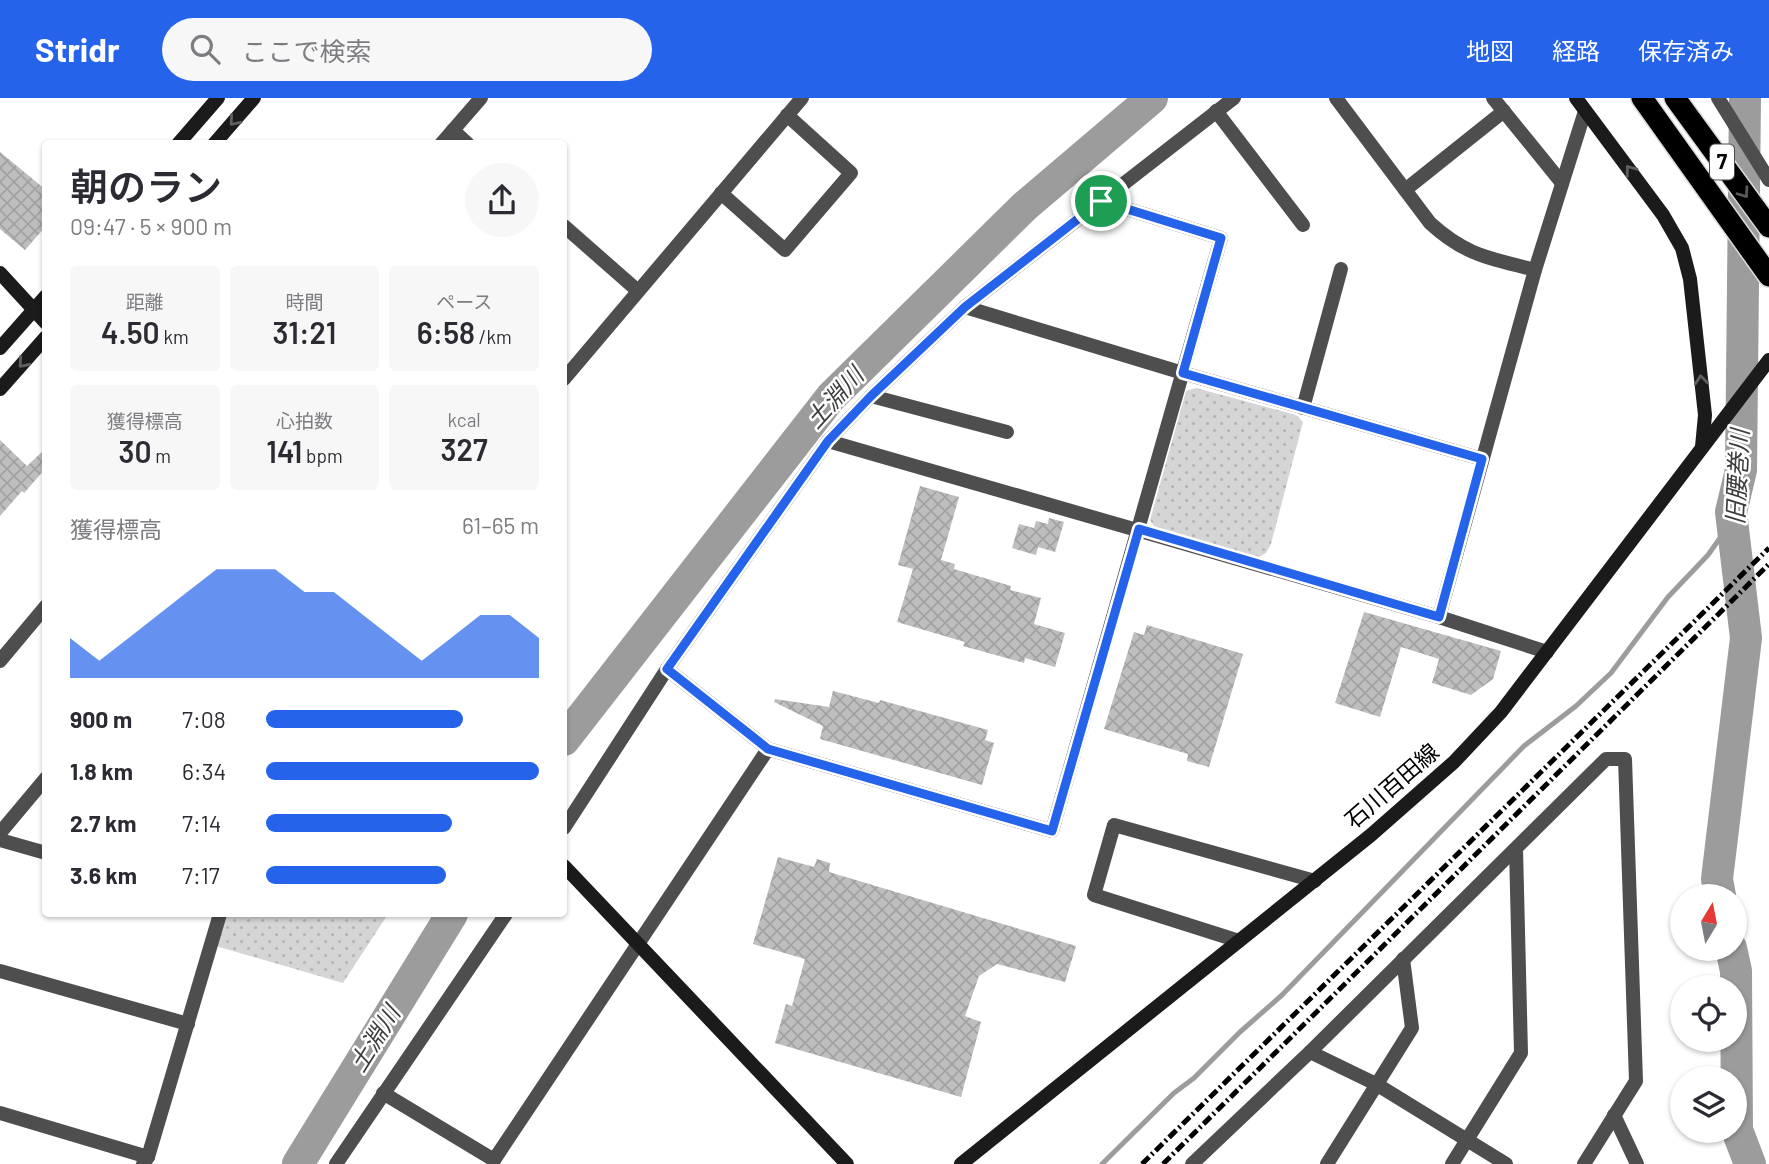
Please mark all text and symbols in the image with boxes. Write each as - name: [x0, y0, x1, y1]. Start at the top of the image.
- search box: [162, 18, 652, 81]
- text: Stridr: [35, 29, 120, 69]
- icon: search: [186, 30, 224, 68]
- text: ここで検索: [242, 35, 372, 66]
- text: 地図: [1466, 36, 1514, 65]
- text: 経路: [1552, 36, 1600, 65]
- text: 保存済み: [1638, 36, 1734, 65]
- one-way arrow: [230, 113, 242, 126]
- road number: 7: [1710, 144, 1734, 180]
- text: 朝のラン: [70, 163, 222, 209]
- button: share: [465, 163, 539, 237]
- one-way arrow: [1626, 165, 1638, 178]
- pin: [1071, 171, 1131, 231]
- icon: arrive: [1082, 182, 1120, 220]
- one-way arrow: [1736, 185, 1748, 198]
- text: 09:47 · 5 × 900 m: [70, 212, 232, 240]
- text: 距離: [126, 290, 164, 313]
- text: 時間: [285, 290, 324, 313]
- text: ペース: [436, 290, 492, 313]
- text: 4.50: [101, 314, 160, 350]
- text: 31:21: [273, 314, 336, 350]
- text: 6:58: [417, 314, 475, 350]
- text: km: [160, 325, 189, 348]
- text: /km: [475, 325, 512, 348]
- one-way arrow: [19, 355, 31, 368]
- water label: 土淵川: [799, 358, 871, 433]
- one-way arrow: [1694, 374, 1709, 385]
- text: kcal: [448, 408, 481, 431]
- text: 獲得標高: [107, 409, 183, 432]
- text: 心拍数: [276, 409, 333, 432]
- water label: 旧腰巻川: [1720, 425, 1754, 526]
- text: 327: [441, 431, 488, 467]
- text: 30: [119, 433, 152, 469]
- text: 141: [266, 433, 302, 469]
- text: m: [152, 444, 171, 467]
- text: bpm: [302, 444, 343, 467]
- text: 61–65 m: [462, 511, 539, 539]
- text: 獲得標高: [70, 515, 162, 543]
- text: 900 m: [70, 705, 132, 733]
- text: 7:08: [182, 705, 226, 733]
- street label: 石川百田線: [1339, 737, 1444, 834]
- text: 1.8 km: [70, 757, 133, 785]
- text: 6:34: [182, 757, 226, 785]
- text: 2.7 km: [70, 809, 137, 837]
- text: 7:14: [182, 809, 221, 837]
- text: 3.6 km: [70, 861, 137, 889]
- text: 7:17: [182, 861, 220, 889]
- north arrow: [1670, 884, 1746, 961]
- map controls: [1670, 884, 1747, 1143]
- button: locate: [1670, 975, 1747, 1052]
- water label: 土淵川: [342, 997, 407, 1076]
- button: layers: [1670, 1066, 1747, 1143]

